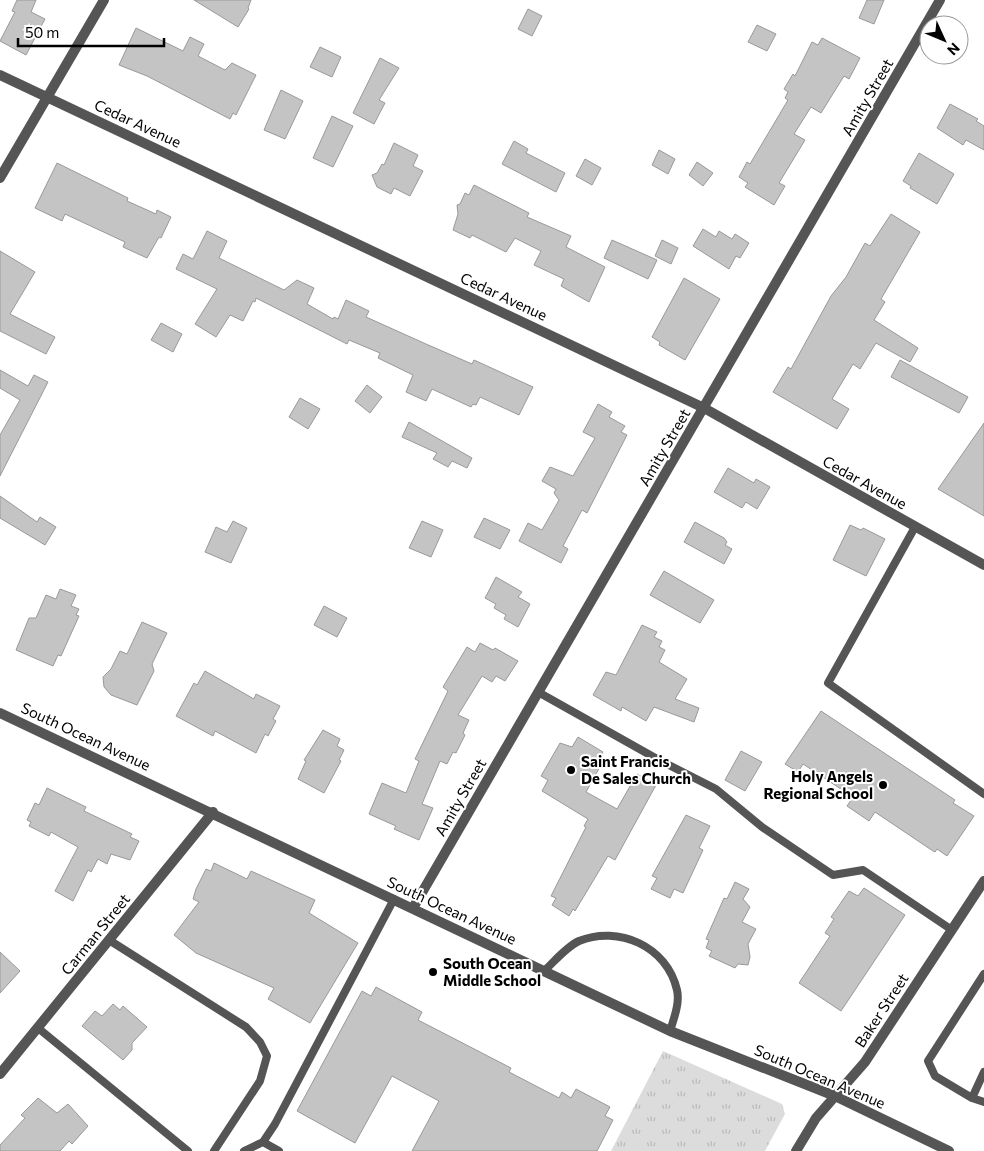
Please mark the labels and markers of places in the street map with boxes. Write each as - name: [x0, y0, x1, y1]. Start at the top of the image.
- place label: Saint Francis De Sales Church: [581, 752, 691, 787]
- marker: Saint Francis De Sales Church: [565, 764, 577, 776]
- place label: Holy Angels Regional School: [763, 767, 873, 802]
- marker: Holy Angels Regional School: [877, 779, 889, 791]
- place label: South Ocean Middle School: [443, 954, 541, 989]
- marker: South Ocean Middle School: [427, 966, 439, 978]

